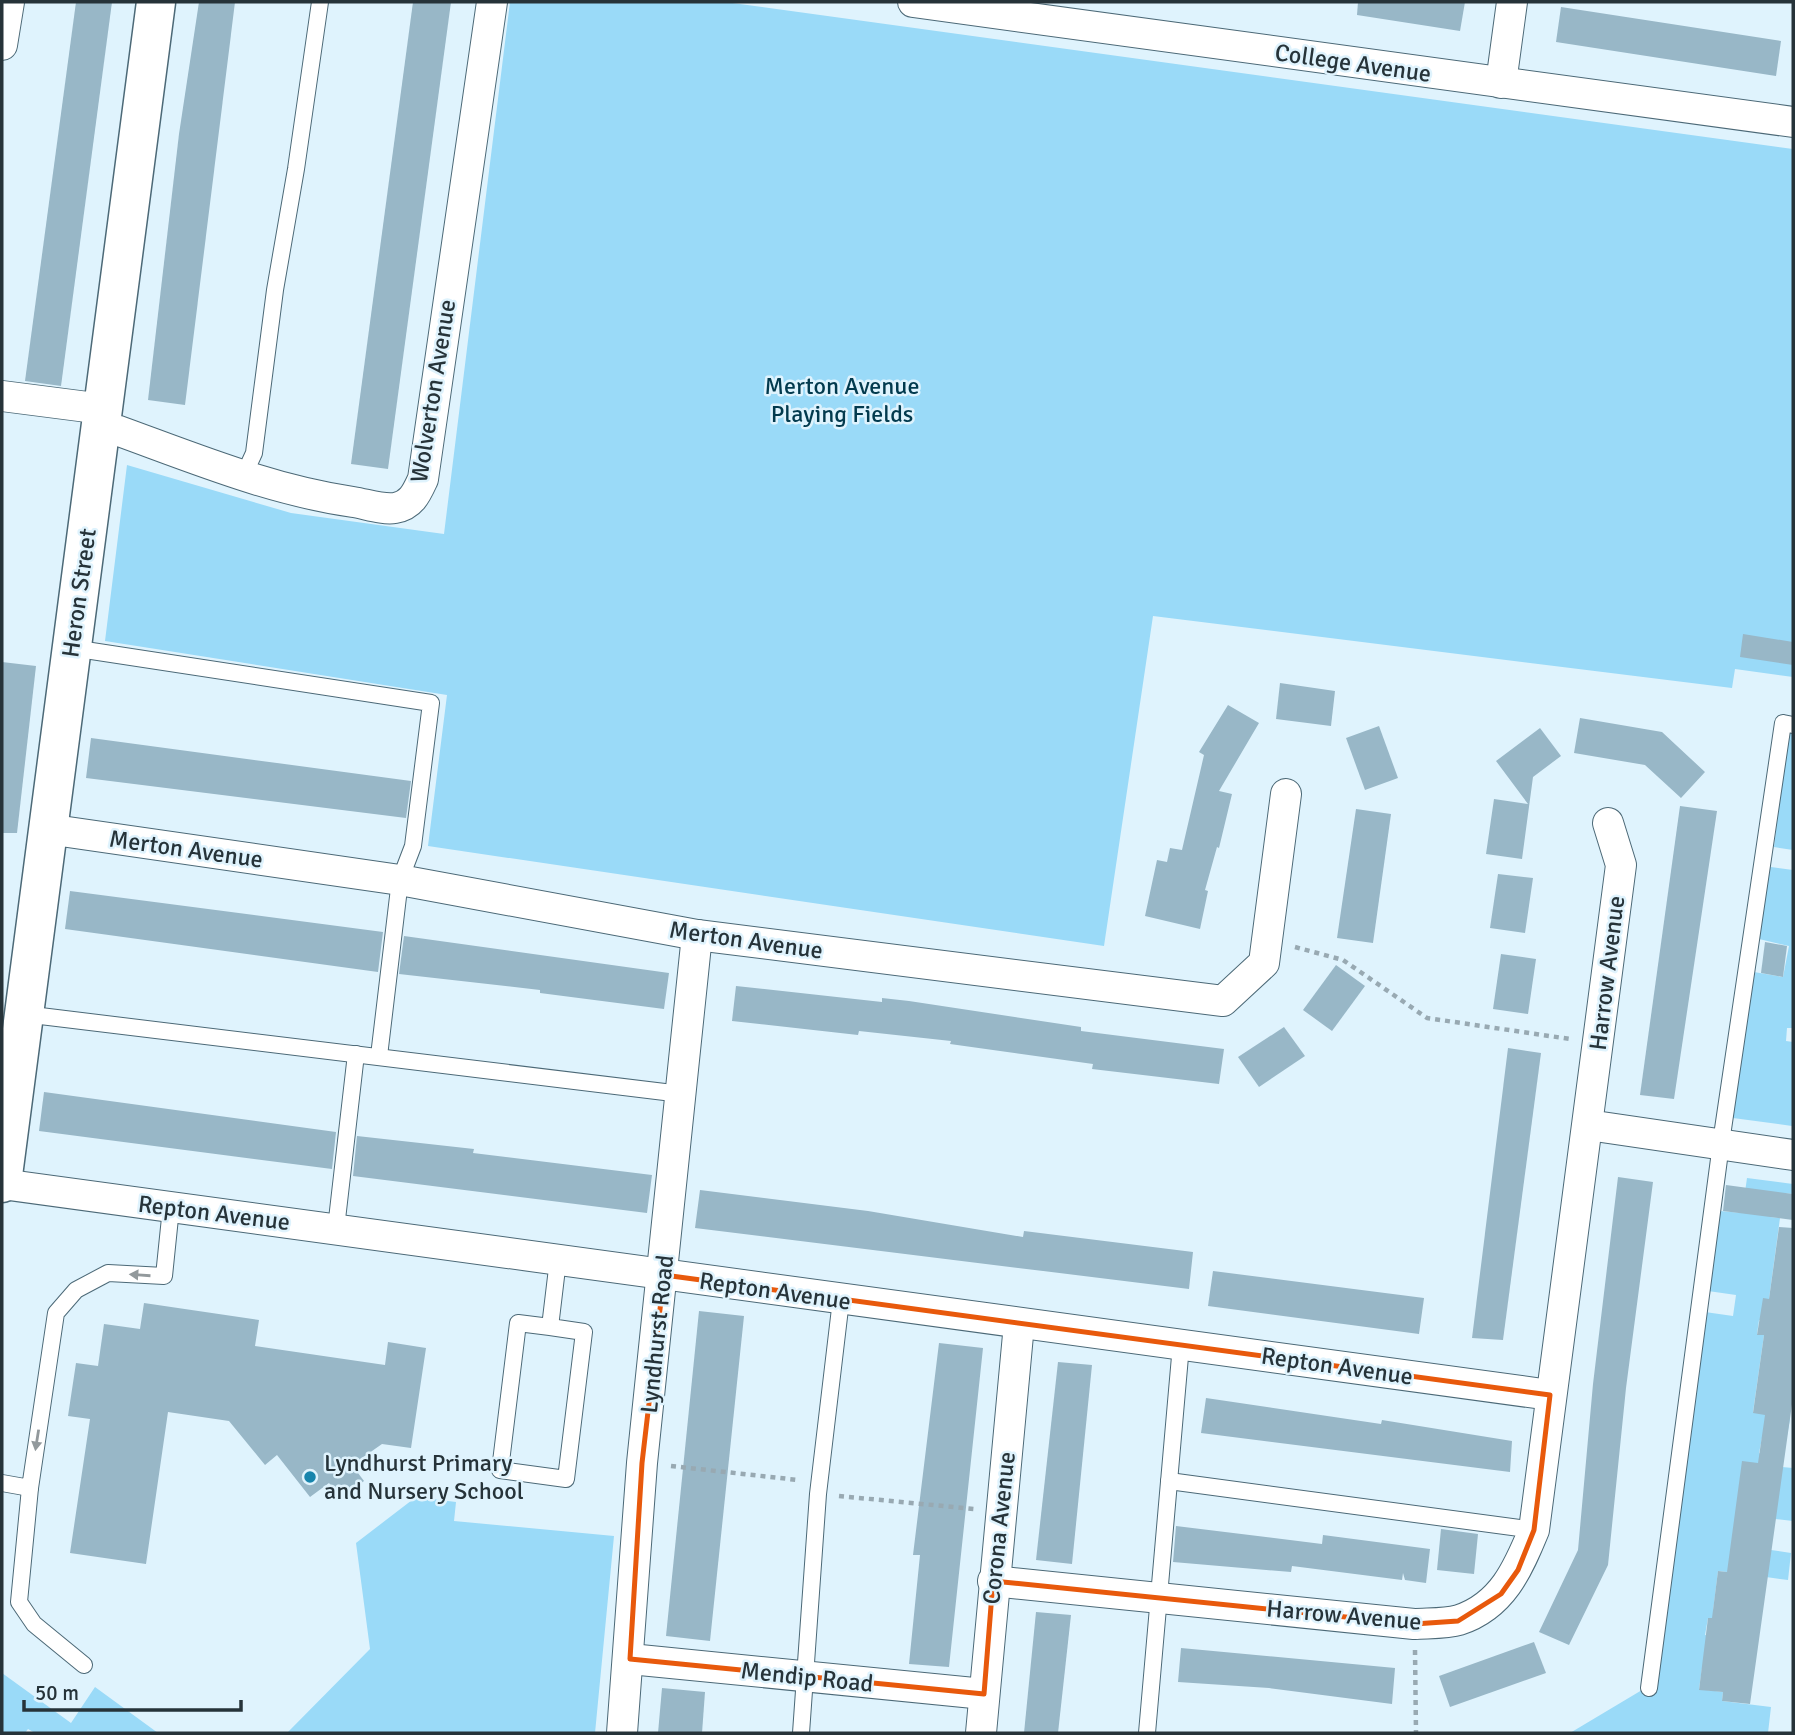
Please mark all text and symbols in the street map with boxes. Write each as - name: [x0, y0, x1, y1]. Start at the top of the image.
- street label: College Avenue: [1273, 37, 1433, 89]
- street label: Wolverton Avenue: [404, 297, 462, 485]
- park label: Merton Avenue Playing Fields: [765, 371, 919, 429]
- street label: Heron Street: [55, 527, 103, 659]
- street label: Merton Avenue: [107, 823, 265, 875]
- street label: Harrow Avenue: [1583, 894, 1631, 1052]
- street label: Merton Avenue: [667, 914, 825, 966]
- street label: Repton Avenue: [136, 1189, 292, 1237]
- street label: Lyndhurst Road: [634, 1253, 680, 1415]
- street label: Repton Avenue: [697, 1266, 853, 1316]
- one-way arrow: [129, 1269, 151, 1280]
- street label: Repton Avenue: [1259, 1341, 1415, 1391]
- one-way arrow: [31, 1429, 42, 1451]
- place label: Lyndhurst Primary and Nursery School: [324, 1448, 524, 1506]
- street label: Corona Avenue: [976, 1450, 1022, 1606]
- marker: Lyndhurst Primary and Nursery School: [302, 1469, 318, 1485]
- street label: Harrow Avenue: [1265, 1593, 1423, 1637]
- street label: Mendip Road: [739, 1655, 875, 1699]
- scale bar: [24, 1668, 242, 1712]
- text: 50 m: [35, 1680, 79, 1706]

